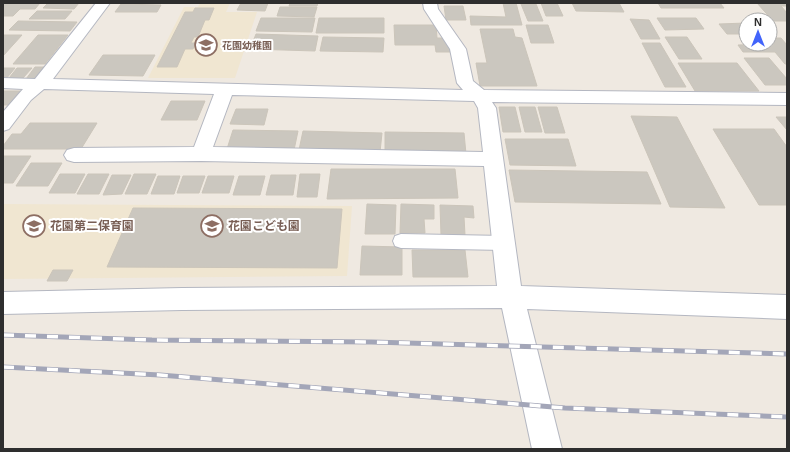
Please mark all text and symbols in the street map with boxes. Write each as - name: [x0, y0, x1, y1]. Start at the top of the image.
- north arrow: [738, 12, 778, 52]
- text: N: [754, 16, 762, 28]
- school or university icon: 花園幼稚園: [193, 32, 219, 58]
- place label: 花園幼稚園: [222, 40, 272, 51]
- school or university icon: 花園第二保育園: [21, 213, 47, 239]
- school or university icon: 花園こども園: [199, 213, 225, 239]
- place label: 花園第二保育園: [50, 219, 134, 233]
- place label: 花園こども園: [228, 219, 300, 233]

